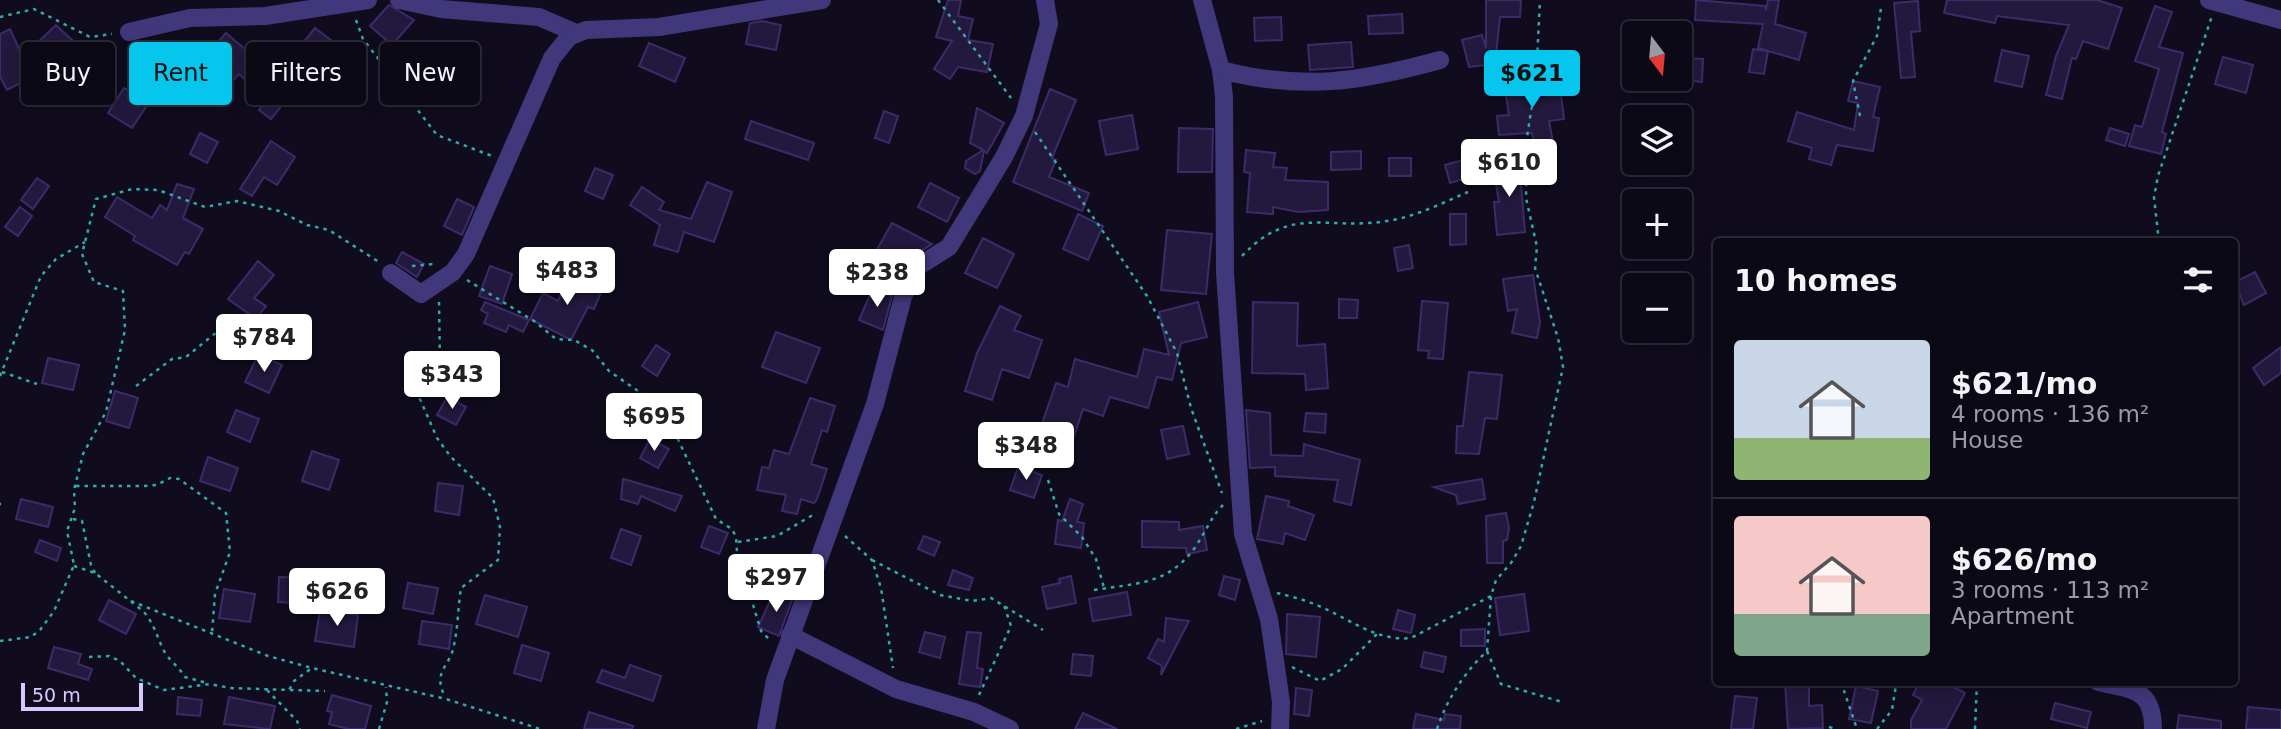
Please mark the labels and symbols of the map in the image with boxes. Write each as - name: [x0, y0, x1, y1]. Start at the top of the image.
- north arrow: [1622, 21, 1692, 91]
- pin: $621: [1491, 50, 1573, 110]
- pin: $610: [1468, 140, 1550, 199]
- pin: $483: [526, 247, 608, 307]
- pin: $238: [836, 250, 918, 309]
- pin: $784: [223, 314, 305, 374]
- pin: $343: [411, 352, 493, 411]
- pin: $695: [613, 393, 695, 453]
- pin: $348: [985, 422, 1067, 482]
- pin: $297: [735, 554, 817, 614]
- pin: $626: [296, 568, 378, 628]
- scale bar: [21, 680, 144, 712]

